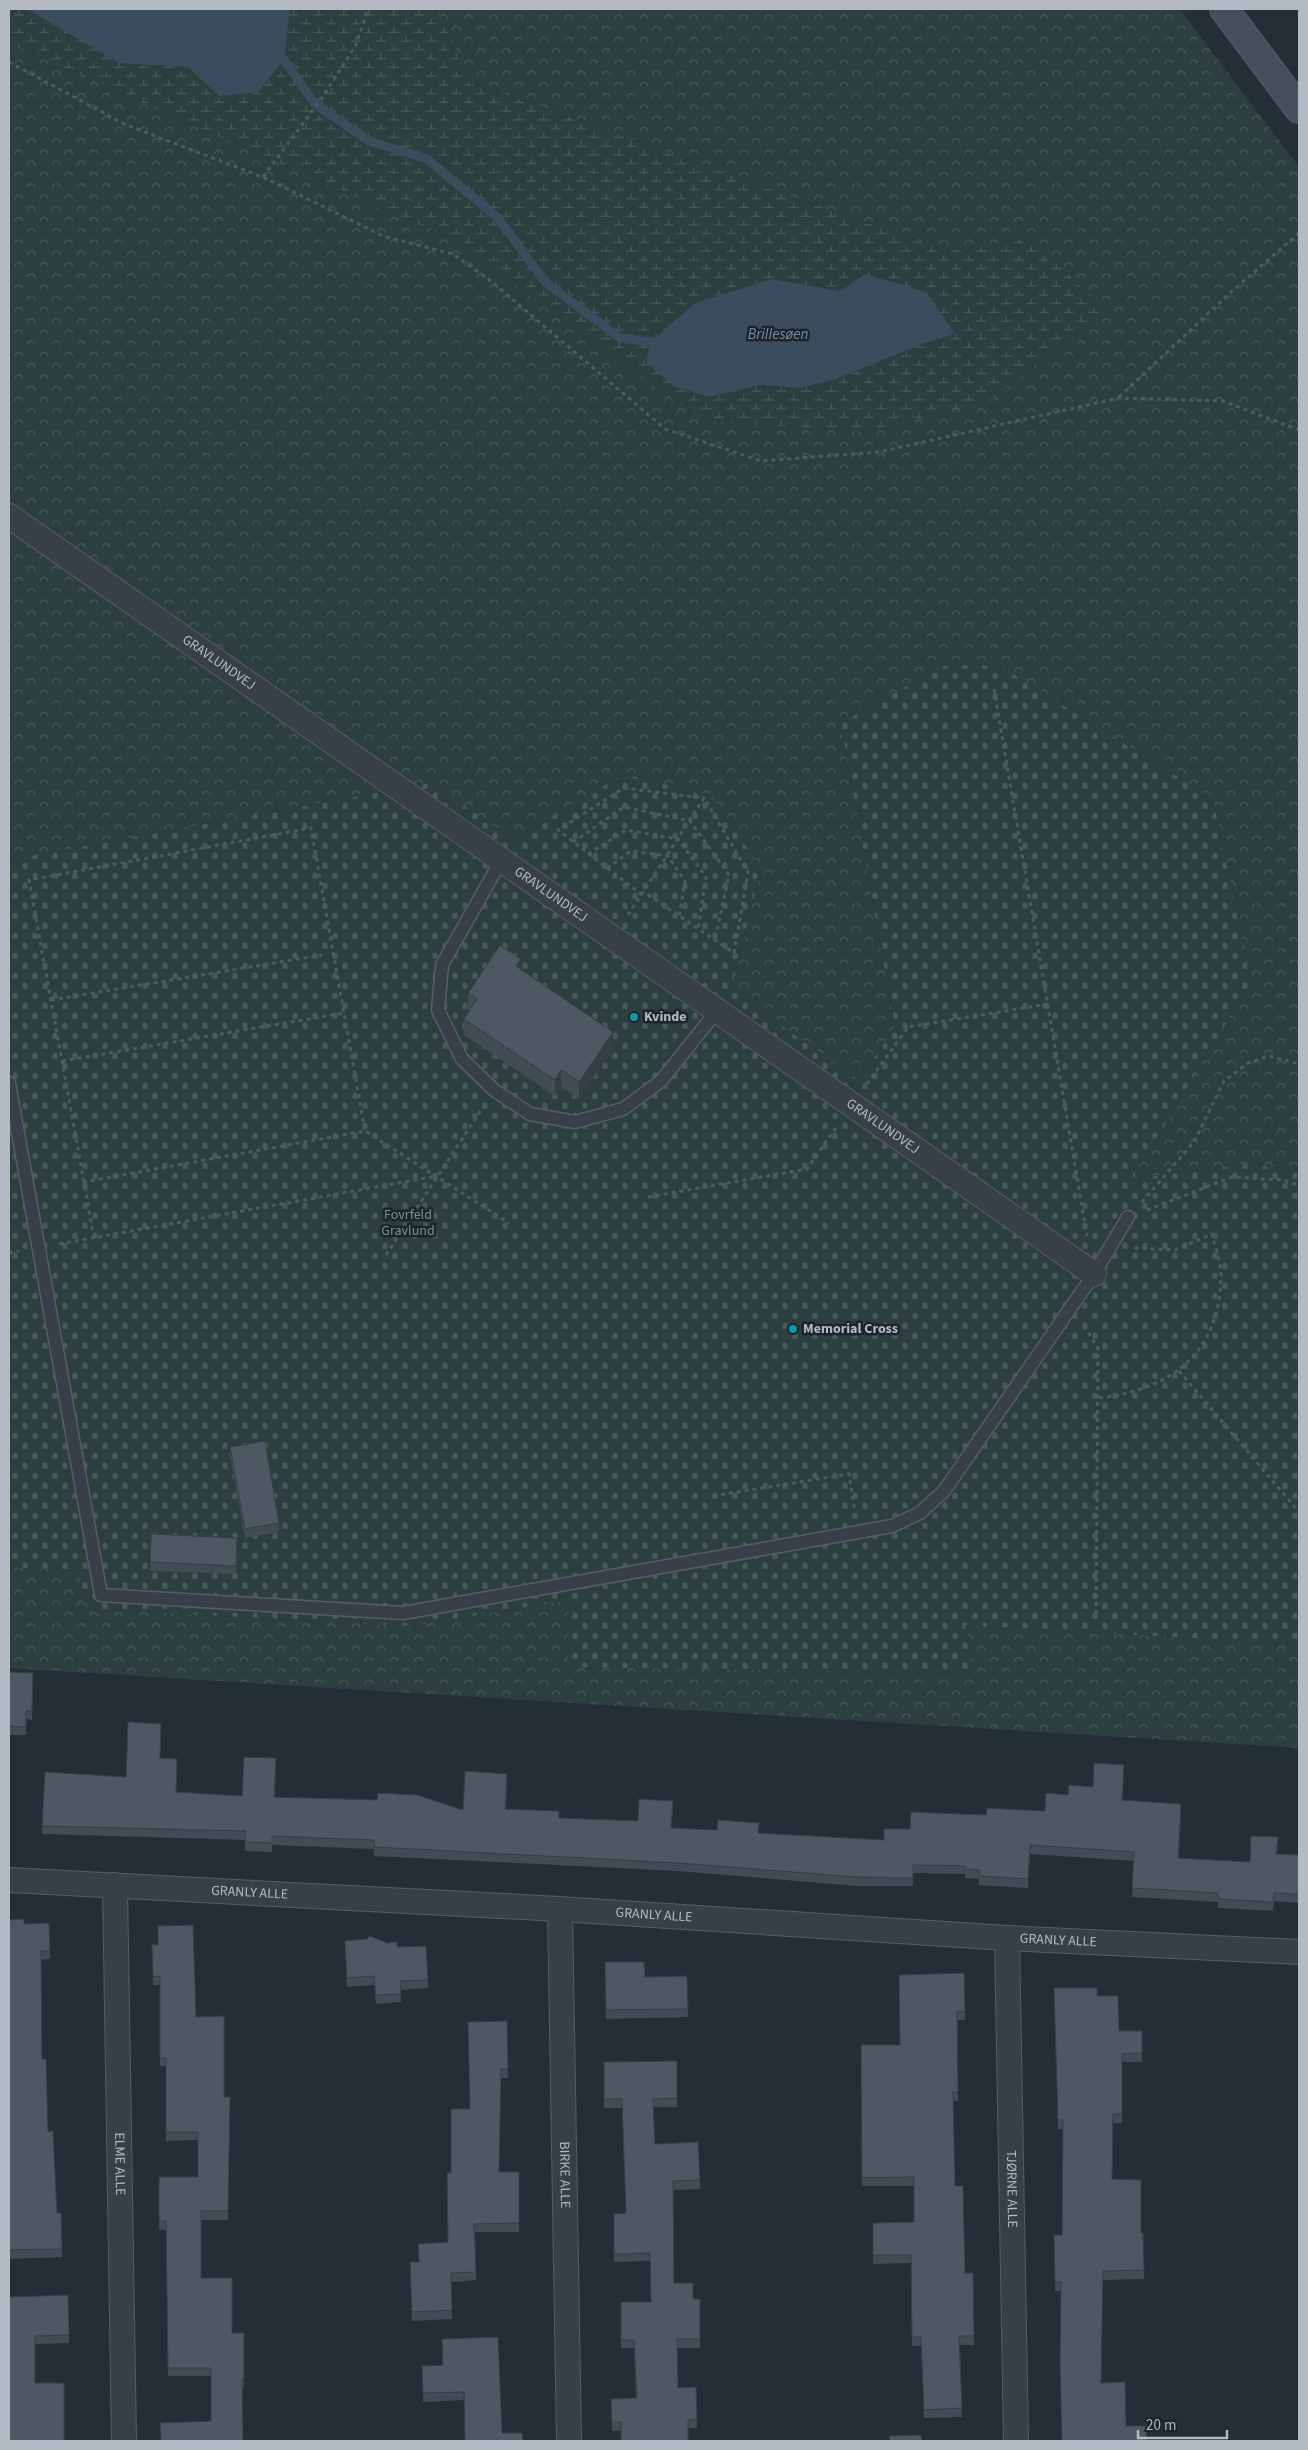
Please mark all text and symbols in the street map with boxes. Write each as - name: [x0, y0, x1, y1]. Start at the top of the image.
- water label: Brillesøen: [748, 324, 808, 345]
- street label: GRAVLUNDVEJ: [178, 630, 260, 695]
- street label: GRAVLUNDVEJ: [510, 862, 592, 927]
- place label: Kvinde: [644, 1007, 687, 1027]
- marker: Kvinde: [628, 1011, 640, 1023]
- street label: GRAVLUNDVEJ: [842, 1094, 924, 1159]
- park label: Fovrfeld Gravlund: [381, 1205, 435, 1241]
- place label: Memorial Cross: [803, 1319, 898, 1339]
- marker: Memorial Cross: [787, 1323, 799, 1335]
- street label: GRANLY ALLE: [211, 1881, 289, 1905]
- street label: GRANLY ALLE: [615, 1903, 693, 1928]
- street label: GRANLY ALLE: [1019, 1929, 1097, 1952]
- street label: ELME ALLE: [109, 2132, 130, 2196]
- street label: BIRKE ALLE: [554, 2141, 575, 2209]
- street label: TJØRNE ALLE: [1001, 2150, 1022, 2228]
- scale bar: [1138, 2408, 1227, 2440]
- text: 20 m: [1146, 2415, 1176, 2436]

